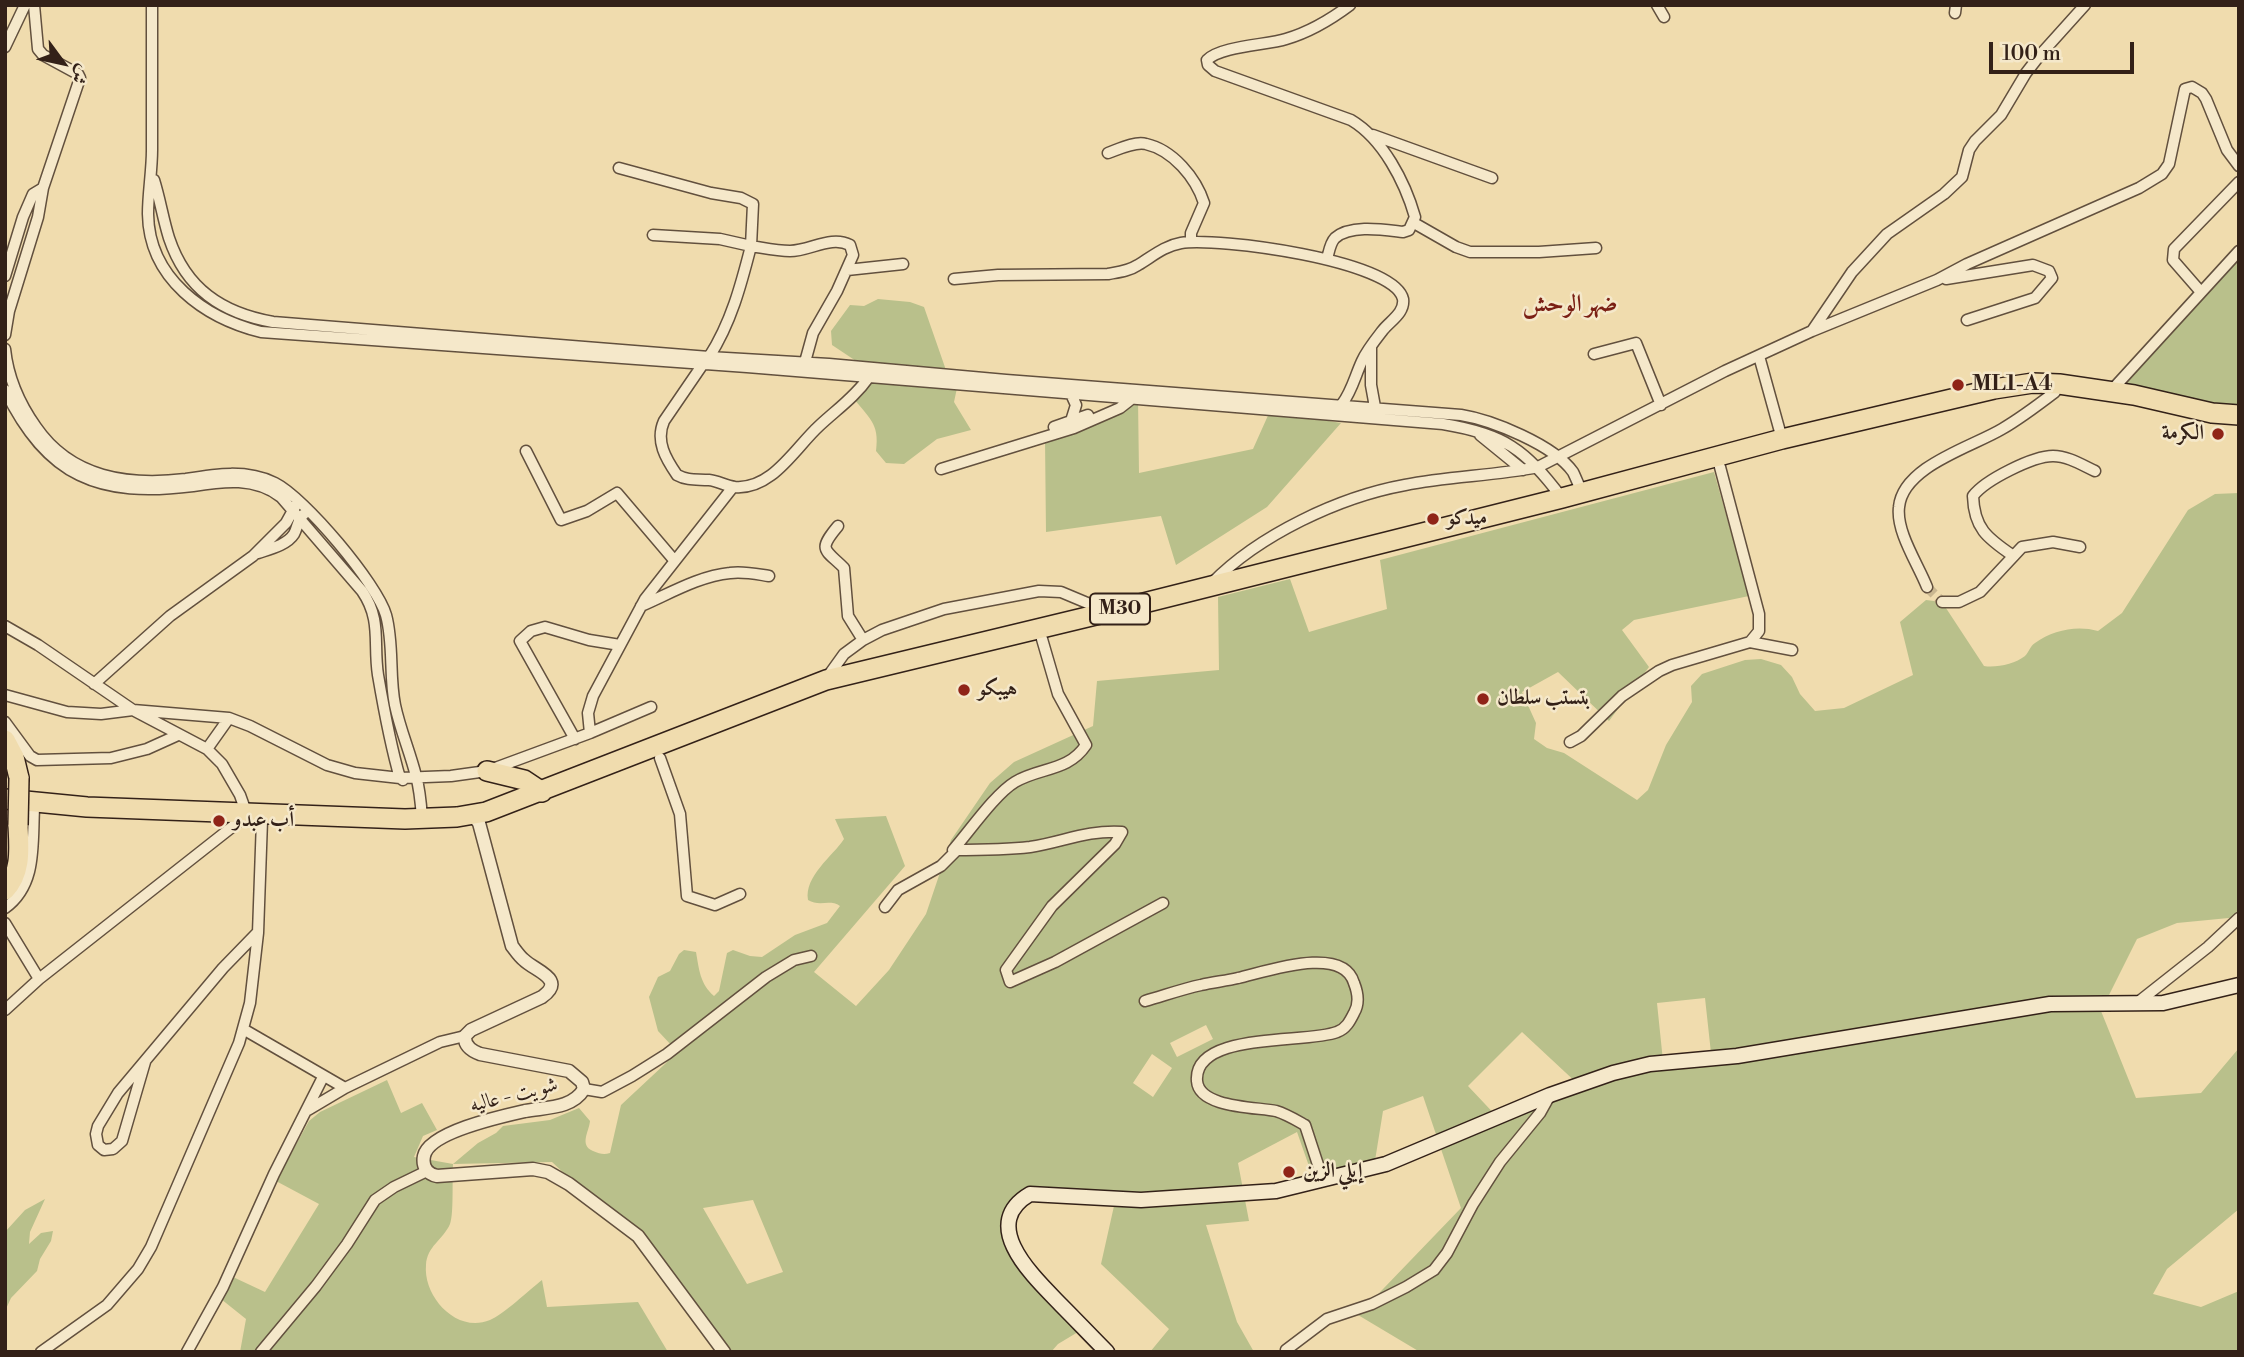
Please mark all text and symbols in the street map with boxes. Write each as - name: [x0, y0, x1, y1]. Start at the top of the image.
- north arrow: [28, 28, 98, 98]
- scale bar: [1992, 28, 2137, 72]
- text: 100 m: [2002, 41, 2061, 67]
- text: ش: [65, 60, 96, 89]
- district label: ضهر الوحش: [1522, 291, 1618, 319]
- place label: ML1-A4: [1972, 372, 2053, 398]
- marker: ML1-A4: [1950, 377, 1966, 393]
- place label: الكرمة: [2162, 421, 2204, 447]
- marker: الكرمة: [2210, 426, 2226, 442]
- place label: ميدكو: [1447, 506, 1487, 532]
- marker: ميدكو: [1425, 511, 1441, 527]
- road number: M30: [1090, 594, 1150, 624]
- place label: هيبكو: [978, 677, 1017, 703]
- marker: هيبكو: [956, 682, 972, 698]
- place label: بتستب سلطان: [1497, 686, 1590, 712]
- marker: بتستب سلطان: [1475, 691, 1491, 707]
- place label: أب عبدو: [233, 808, 294, 834]
- marker: أب عبدو: [211, 813, 227, 829]
- street label: شويت - عاليه: [467, 1073, 561, 1119]
- place label: إيلي الزين: [1303, 1159, 1363, 1185]
- marker: إيلي الزين: [1281, 1164, 1297, 1180]

